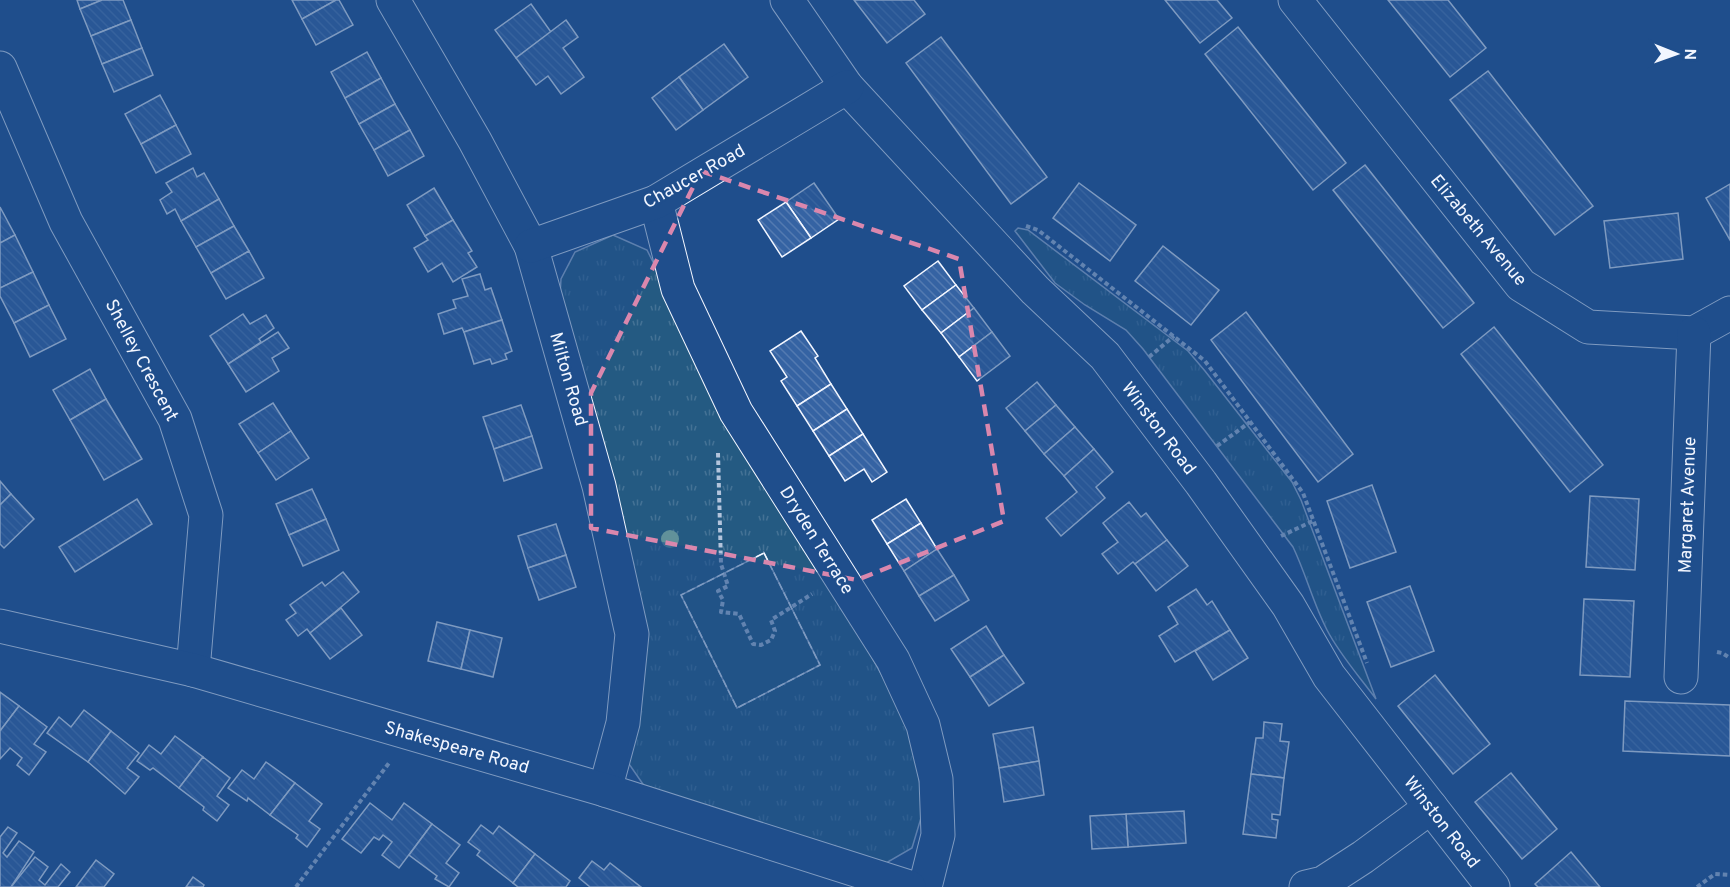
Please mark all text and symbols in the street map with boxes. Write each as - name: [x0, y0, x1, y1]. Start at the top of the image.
- north arrow: [1646, 24, 1706, 84]
- text: N: [1679, 48, 1699, 60]
- street label: Chaucer Road: [640, 140, 750, 215]
- street label: Elizabeth Avenue: [1424, 170, 1531, 292]
- street label: Shelley Crescent: [99, 296, 183, 426]
- street label: Milton Road: [543, 330, 592, 429]
- street label: Winston Road: [1115, 378, 1200, 480]
- street label: Margaret Avenue: [1675, 436, 1702, 574]
- street label: Dryden Terrace: [773, 482, 858, 599]
- street label: Shakespeare Road: [382, 717, 532, 780]
- street label: Winston Road: [1398, 772, 1484, 874]

